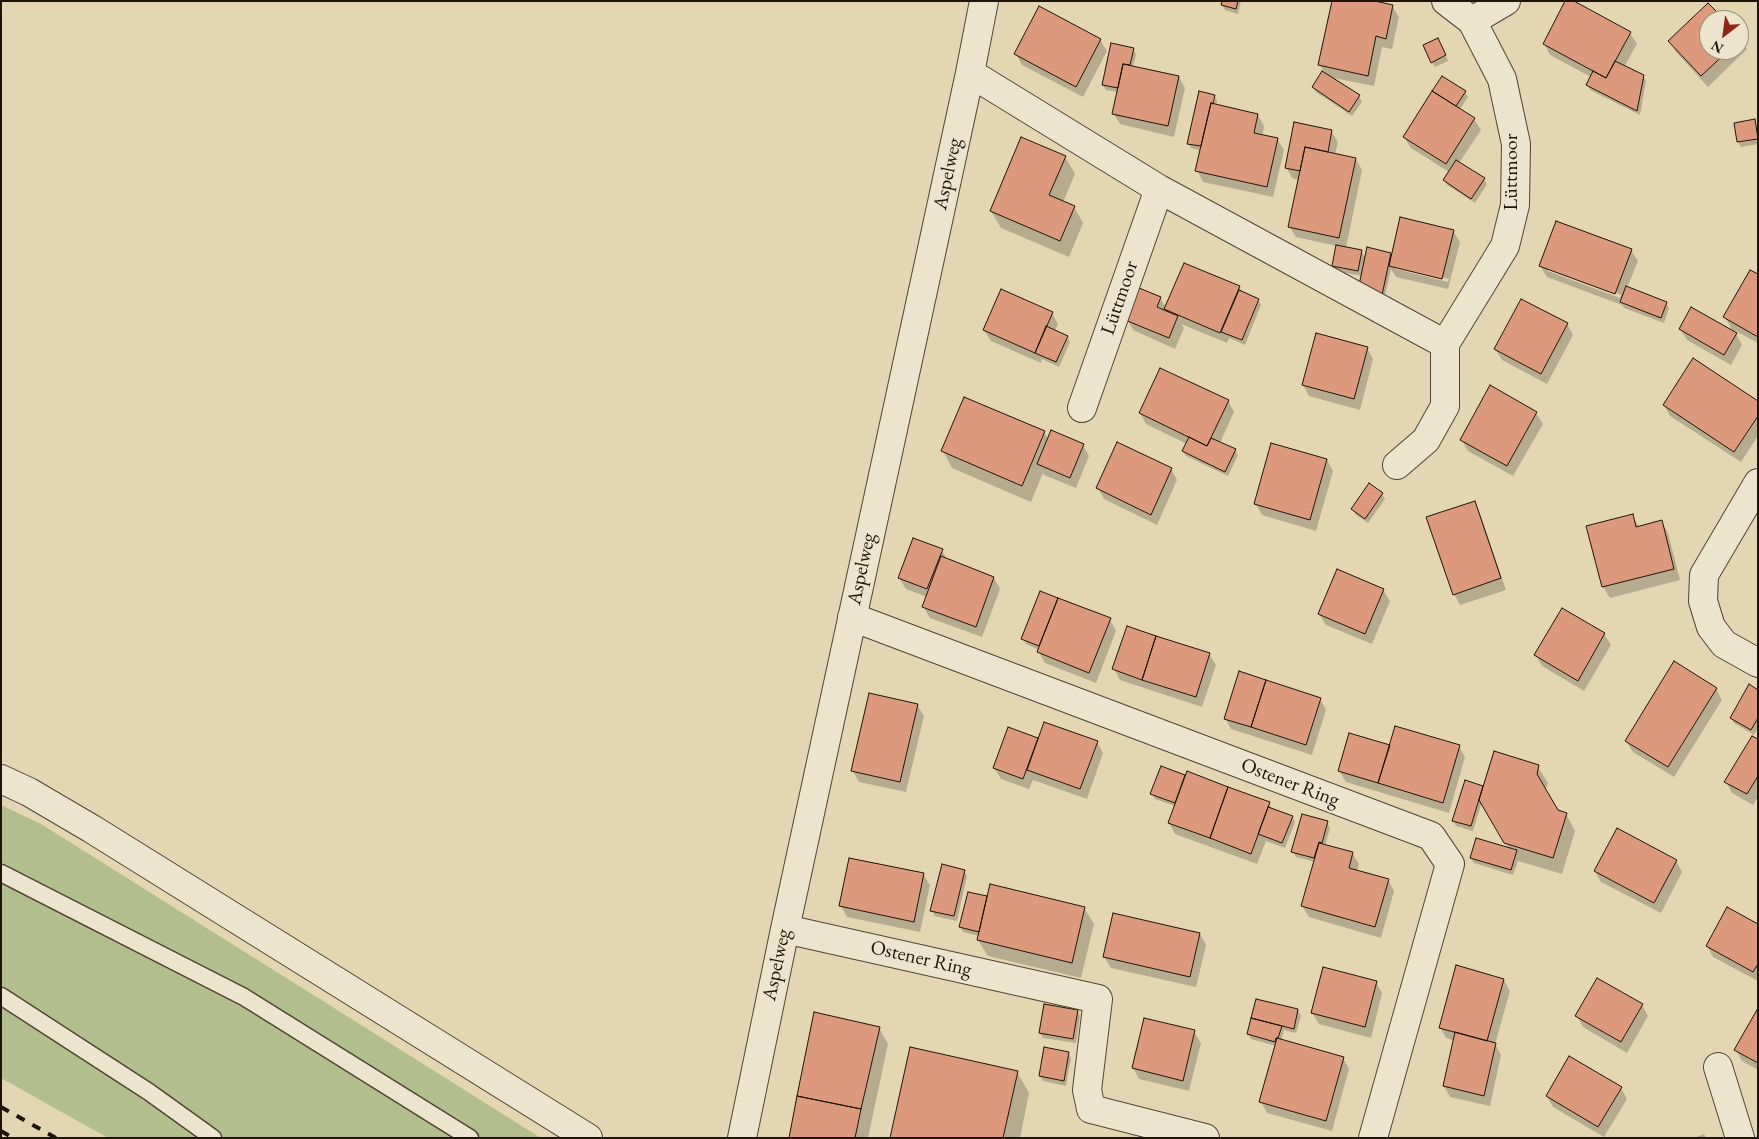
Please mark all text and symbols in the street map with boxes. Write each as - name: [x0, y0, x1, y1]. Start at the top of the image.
- north arrow: [1699, 10, 1749, 60]
- text: N: [1708, 37, 1726, 58]
- street label: Lüttmoor: [1500, 134, 1524, 210]
- street label: Aspelweg: [929, 136, 967, 212]
- street label: Lüttmoor: [1096, 258, 1144, 338]
- street label: Aspelweg: [843, 531, 881, 607]
- street label: Ostener Ring: [1237, 753, 1343, 813]
- street label: Aspelweg: [758, 927, 796, 1003]
- street label: Ostener Ring: [868, 936, 974, 982]

